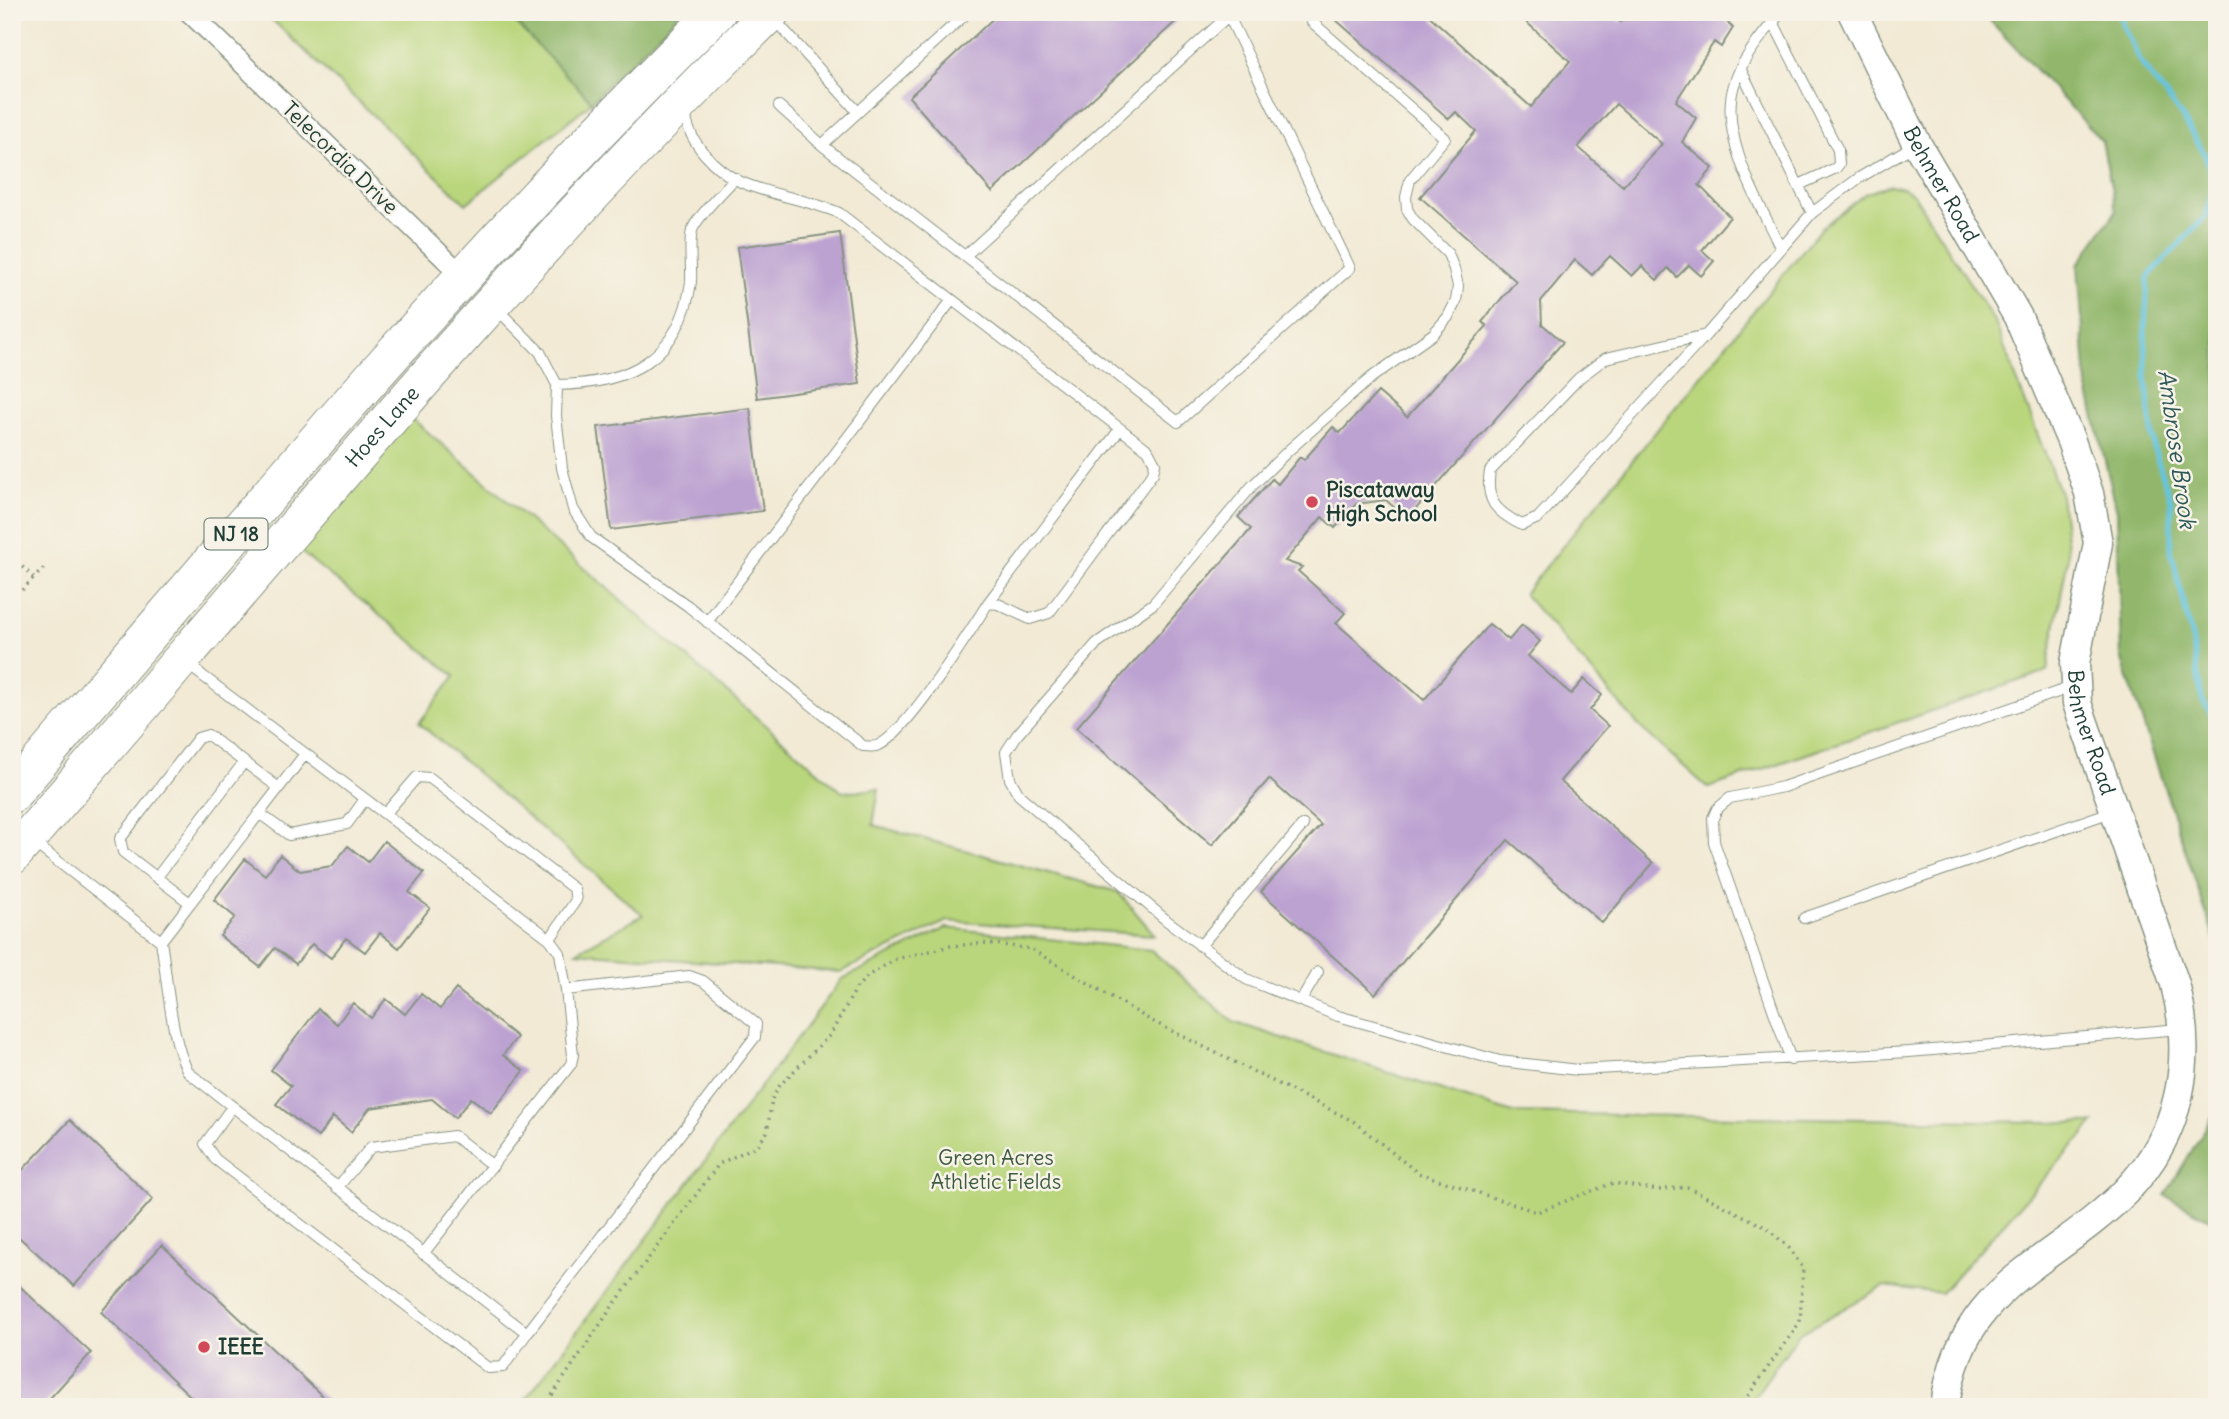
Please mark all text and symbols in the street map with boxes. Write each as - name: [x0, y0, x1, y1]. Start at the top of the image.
- street label: Telecordia Drive: [277, 95, 404, 220]
- street label: Behmer Road: [1897, 122, 1985, 247]
- water label: Ambrose Brook: [2152, 368, 2203, 531]
- street label: Hoes Lane: [339, 380, 425, 473]
- place label: Piscataway High School: [1326, 476, 1437, 527]
- marker: Piscataway High School: [1304, 494, 1320, 510]
- road number: NJ 18: [204, 519, 268, 550]
- street label: Behmer Road: [2062, 669, 2122, 798]
- park label: Green Acres Athletic Fields: [931, 1144, 1061, 1195]
- place label: IEEE: [218, 1333, 264, 1360]
- marker: IEEE: [196, 1339, 212, 1355]

